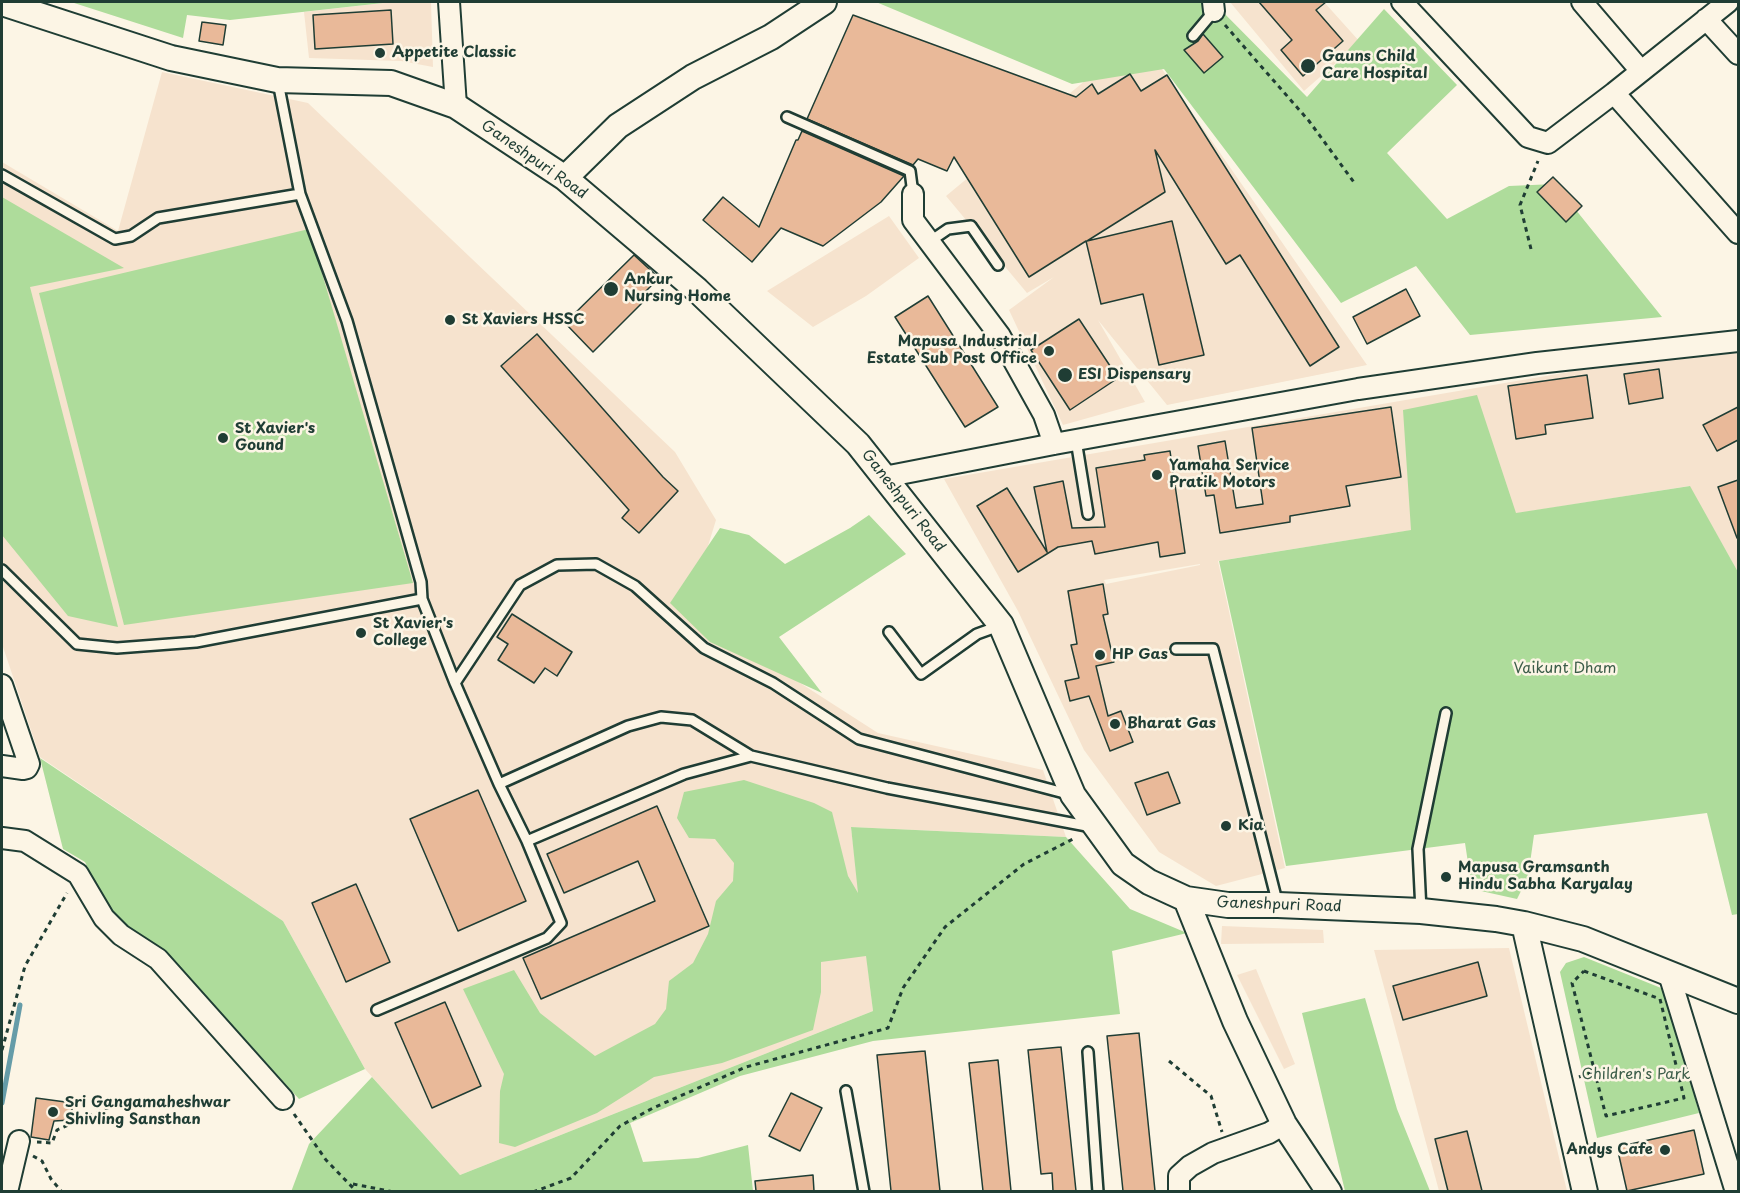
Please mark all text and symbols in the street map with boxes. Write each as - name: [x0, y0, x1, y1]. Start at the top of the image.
- place label: Appetite Classic: [392, 44, 516, 62]
- marker: Appetite Classic: [373, 46, 387, 60]
- place label: Gauns Child Care Hospital: [1322, 48, 1428, 83]
- marker: Gauns Child Care Hospital: [1299, 57, 1317, 75]
- street label: Ganeshpuri Road: [477, 117, 591, 203]
- place label: Ankur Nursing Home: [624, 271, 731, 306]
- marker: Ankur Nursing Home: [602, 280, 620, 298]
- place label: St Xaviers HSSC: [462, 311, 584, 329]
- marker: St Xaviers HSSC: [443, 313, 457, 327]
- place label: Mapusa Industrial Estate Sub Post Office: [867, 333, 1037, 368]
- marker: Mapusa Industrial Estate Sub Post Office: [1042, 344, 1056, 358]
- marker: ESI Dispensary: [1056, 366, 1074, 384]
- place label: ESI Dispensary: [1078, 366, 1191, 384]
- place label: St Xavier's Gound: [235, 420, 315, 455]
- marker: St Xavier's Gound: [216, 431, 230, 445]
- street label: Ganeshpuri Road: [857, 446, 949, 556]
- place label: Yamaha Service Pratik Motors: [1169, 457, 1289, 492]
- marker: Yamaha Service Pratik Motors: [1150, 468, 1164, 482]
- place label: St Xavier's College: [373, 615, 453, 650]
- marker: St Xavier's College: [354, 626, 368, 640]
- place label: HP Gas: [1112, 646, 1168, 664]
- marker: HP Gas: [1093, 648, 1107, 662]
- park label: Vaikunt Dham: [1514, 660, 1616, 678]
- place label: Bharat Gas: [1127, 715, 1216, 733]
- marker: Bharat Gas: [1108, 717, 1122, 731]
- place label: Kia: [1238, 817, 1264, 835]
- marker: Kia: [1219, 819, 1233, 833]
- place label: Mapusa Gramsanth Hindu Sabha Karyalay: [1458, 859, 1633, 894]
- marker: Mapusa Gramsanth Hindu Sabha Karyalay: [1439, 870, 1453, 884]
- street label: Ganeshpuri Road: [1216, 894, 1342, 916]
- park label: Children's Park: [1582, 1066, 1690, 1084]
- place label: Sri Gangamaheshwar Shivling Sansthan: [65, 1094, 231, 1129]
- marker: Sri Gangamaheshwar Shivling Sansthan: [46, 1105, 60, 1119]
- place label: Andys Cafe: [1567, 1141, 1653, 1159]
- marker: Andys Cafe: [1658, 1143, 1672, 1157]

